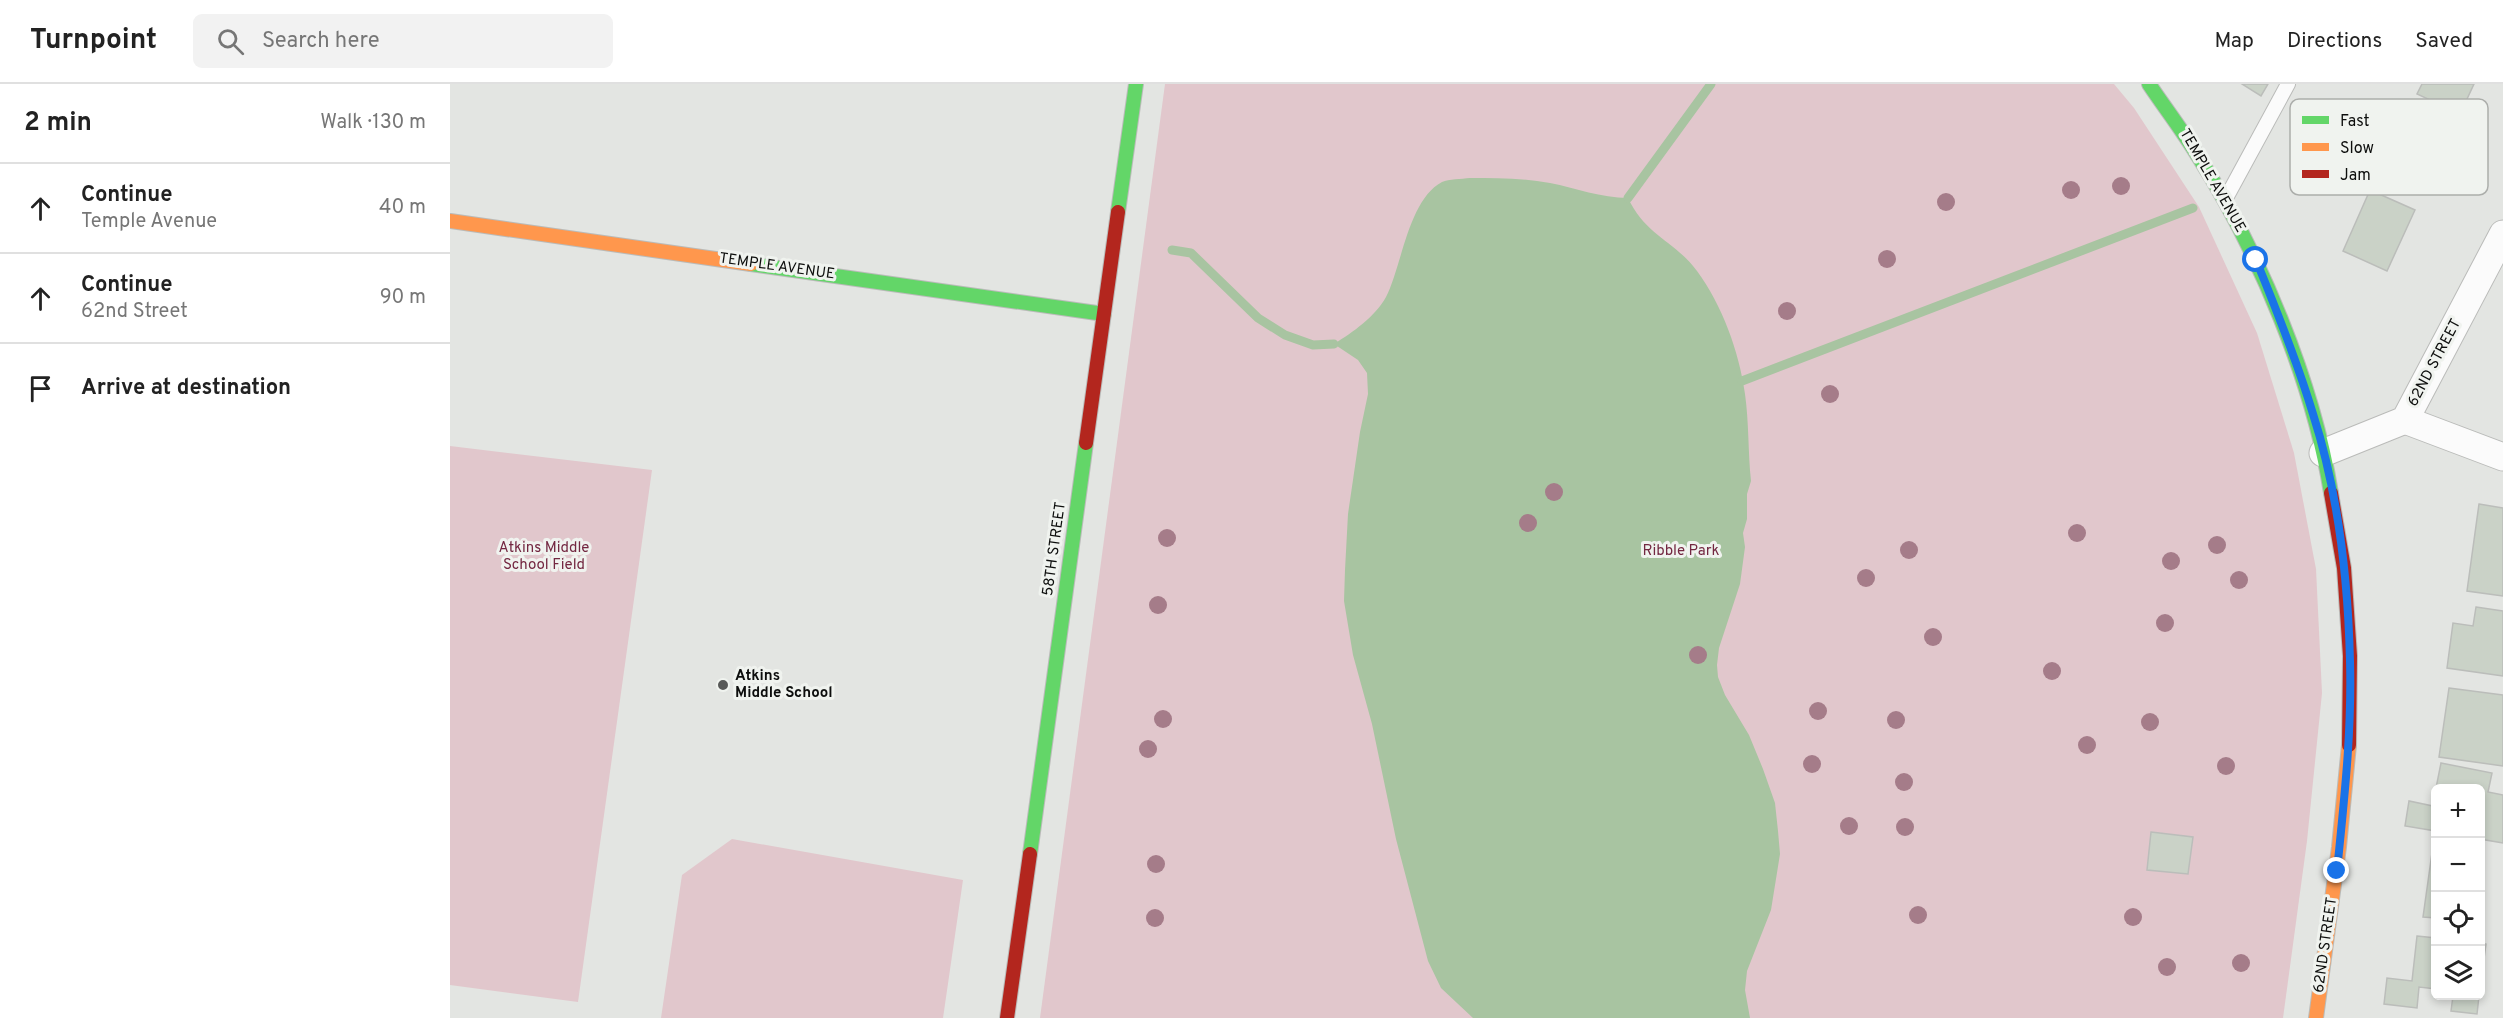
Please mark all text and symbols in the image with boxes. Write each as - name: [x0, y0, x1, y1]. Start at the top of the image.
- search box: [193, 14, 613, 68]
- text: Turnpoint: [30, 23, 157, 59]
- icon: search: [214, 25, 247, 58]
- text: Search here: [262, 28, 379, 55]
- text: Map: [2214, 28, 2254, 55]
- text: Directions: [2287, 28, 2382, 55]
- text: Saved: [2415, 28, 2473, 55]
- legend: [2290, 99, 2488, 195]
- text: 2 min: [24, 107, 92, 140]
- text: Walk · 130 m: [320, 110, 426, 136]
- text: Fast: [2340, 112, 2370, 132]
- street label: TEMPLE AVENUE: [2175, 126, 2249, 236]
- text: Slow: [2340, 139, 2374, 159]
- text: Jam: [2340, 166, 2371, 186]
- text: Continue: [81, 182, 172, 209]
- icon: ahead: [24, 192, 57, 225]
- text: 40 m: [379, 195, 426, 221]
- text: Temple Avenue: [81, 209, 217, 235]
- route start: [2242, 246, 2268, 272]
- street label: TEMPLE AVENUE: [718, 249, 836, 285]
- text: Continue: [81, 272, 172, 299]
- icon: ahead: [24, 282, 57, 315]
- text: 90 m: [380, 285, 426, 311]
- text: 62nd Street: [81, 299, 188, 325]
- street label: 62ND STREET: [2404, 316, 2466, 410]
- icon: arrive: [24, 372, 57, 405]
- text: Arrive at destination: [81, 375, 291, 402]
- street label: 58TH STREET: [1039, 501, 1071, 597]
- park label: Atkins Middle School Field: [499, 539, 589, 575]
- park label: Ribble Park: [1642, 542, 1720, 561]
- place label: Atkins Middle School: [735, 667, 833, 703]
- marker: Atkins Middle School: [716, 678, 730, 692]
- map controls: [2431, 784, 2485, 1000]
- button: +: [2431, 784, 2485, 838]
- button: −: [2431, 838, 2485, 892]
- route end: [2323, 857, 2349, 883]
- button: locate: [2431, 892, 2485, 946]
- street label: 62ND STREET: [2310, 896, 2342, 994]
- button: layers: [2431, 946, 2485, 1000]

